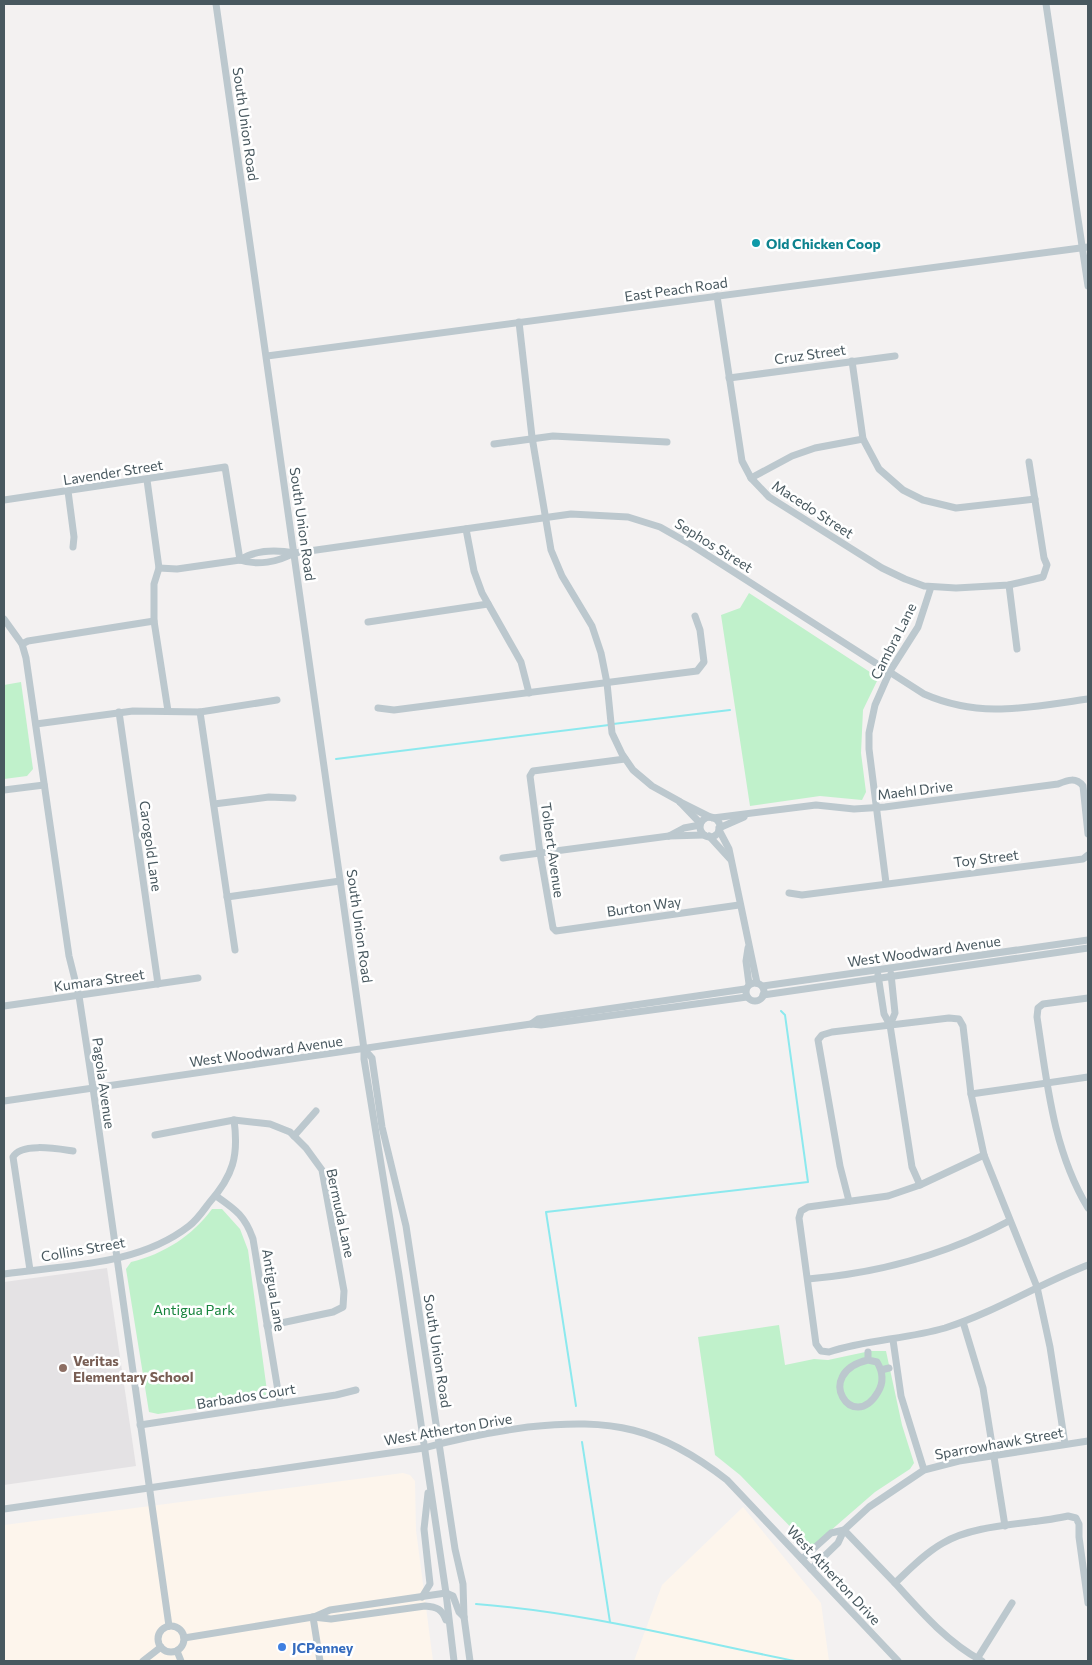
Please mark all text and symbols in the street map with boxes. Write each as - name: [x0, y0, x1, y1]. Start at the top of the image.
- street label: South Union Road: [230, 66, 262, 182]
- place label: Old Chicken Coop: [766, 235, 881, 252]
- marker: Old Chicken Coop: [750, 237, 762, 249]
- street label: East Peach Road: [623, 273, 729, 305]
- street label: Cruz Street: [773, 341, 847, 367]
- street label: Lavender Street: [62, 456, 164, 488]
- street label: South Union Road: [287, 466, 319, 582]
- street label: Macedo Street: [769, 476, 857, 542]
- street label: Sephos Street: [672, 514, 756, 576]
- street label: Cambra Lane: [866, 600, 920, 682]
- street label: Maehl Drive: [876, 777, 954, 803]
- street label: Carogold Lane: [136, 800, 166, 892]
- street label: Tolbert Avenue: [538, 801, 568, 899]
- street label: Toy Street: [952, 846, 1020, 870]
- street label: South Union Road: [344, 868, 376, 984]
- street label: Burton Way: [606, 892, 682, 920]
- street label: West Woodward Avenue: [846, 932, 1002, 970]
- street label: Kumara Street: [52, 965, 146, 995]
- street label: West Woodward Avenue: [188, 1032, 344, 1070]
- street label: Pagola Avenue: [89, 1036, 119, 1130]
- street label: Bermuda Lane: [323, 1167, 359, 1259]
- street label: Collins Street: [40, 1233, 127, 1265]
- street label: Antigua Lane: [259, 1248, 289, 1332]
- street label: South Union Road: [421, 1293, 455, 1409]
- park label: Antigua Park: [153, 1301, 235, 1318]
- place label: Veritas Elementary School: [73, 1352, 193, 1385]
- marker: Veritas Elementary School: [57, 1362, 69, 1374]
- street label: Barbados Court: [195, 1380, 297, 1412]
- street label: West Atherton Drive: [383, 1409, 513, 1449]
- street label: Sparrowhawk Street: [933, 1423, 1065, 1463]
- street label: West Atherton Drive: [784, 1522, 884, 1628]
- place label: JCPenney: [292, 1639, 354, 1656]
- marker: JCPenney: [276, 1641, 288, 1653]

